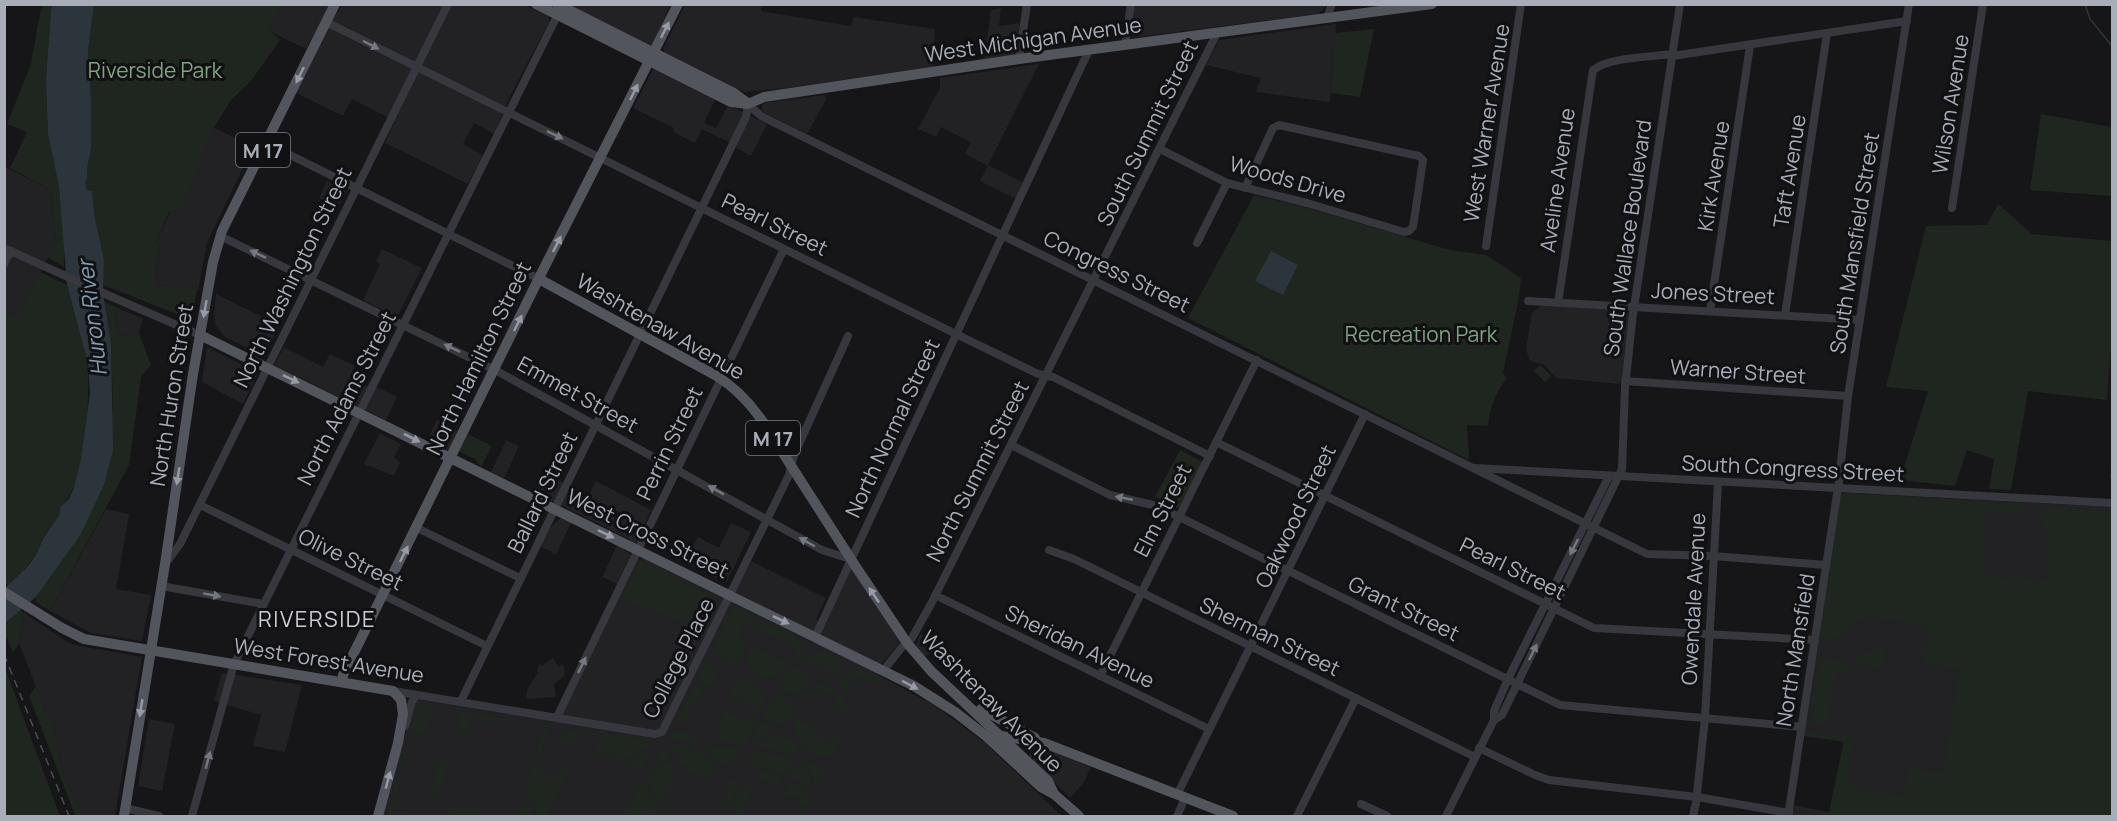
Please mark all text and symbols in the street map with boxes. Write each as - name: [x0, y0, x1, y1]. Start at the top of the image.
- street label: West Michigan Avenue: [923, 10, 1143, 68]
- one-way arrow: [660, 22, 670, 39]
- street label: West Warner Avenue: [1456, 22, 1516, 224]
- street label: Wilson Avenue: [1925, 32, 1975, 176]
- street label: South Summit Street: [1090, 36, 1204, 230]
- one-way arrow: [363, 40, 380, 50]
- park label: Riverside Park: [88, 56, 223, 84]
- one-way arrow: [296, 66, 305, 83]
- one-way arrow: [629, 83, 639, 100]
- street label: Aveline Avenue: [1533, 106, 1581, 254]
- street label: Taft Avenue: [1766, 112, 1812, 230]
- street label: South Wallace Boulevard: [1597, 118, 1657, 358]
- street label: Kirk Avenue: [1690, 119, 1736, 233]
- street label: South Mansfield Street: [1823, 130, 1885, 356]
- one-way arrow: [546, 131, 563, 140]
- road number: M 17: [236, 133, 290, 167]
- street label: Woods Drive: [1226, 149, 1350, 209]
- street label: North Washington Street: [226, 162, 358, 392]
- street label: Pearl Street: [717, 186, 833, 262]
- street label: Congress Street: [1039, 223, 1195, 319]
- one-way arrow: [552, 235, 561, 252]
- one-way arrow: [249, 249, 266, 258]
- water label: Huron River: [70, 255, 114, 378]
- street label: North Hamilton Street: [419, 257, 537, 459]
- street label: Washtenaw Avenue: [572, 266, 750, 386]
- street label: Jones Street: [1650, 276, 1776, 310]
- one-way arrow: [200, 299, 209, 318]
- street label: North Huron Street: [143, 302, 199, 488]
- street label: North Adams Street: [290, 306, 402, 490]
- one-way arrow: [513, 314, 522, 331]
- park label: Recreation Park: [1345, 320, 1498, 348]
- street label: North Normal Street: [838, 334, 946, 522]
- one-way arrow: [443, 344, 460, 353]
- street label: Emmet Street: [513, 349, 643, 439]
- street label: Warner Street: [1669, 352, 1807, 390]
- one-way arrow: [282, 374, 299, 383]
- street label: North Summit Street: [919, 376, 1035, 566]
- street label: Perrin Street: [629, 381, 709, 505]
- road number: M 17: [746, 421, 800, 455]
- street label: Ballard Street: [501, 427, 583, 557]
- one-way arrow: [403, 433, 420, 443]
- street label: Oakwood Street: [1248, 440, 1342, 592]
- street label: South Congress Street: [1681, 448, 1905, 488]
- street label: Elm Street: [1127, 459, 1197, 561]
- one-way arrow: [173, 466, 182, 485]
- street label: West Cross Street: [562, 482, 734, 584]
- one-way arrow: [708, 485, 724, 496]
- one-way arrow: [1115, 493, 1134, 502]
- street label: Owendale Avenue: [1675, 512, 1711, 686]
- street label: Olive Street: [294, 522, 408, 596]
- one-way arrow: [598, 529, 615, 539]
- street label: Pearl Street: [1455, 530, 1571, 606]
- one-way arrow: [799, 537, 816, 547]
- one-way arrow: [1569, 539, 1579, 556]
- one-way arrow: [399, 546, 408, 563]
- street label: Grant Street: [1344, 569, 1464, 647]
- street label: North Mansfield: [1769, 571, 1821, 729]
- one-way arrow: [868, 587, 880, 603]
- street label: Sherman Street: [1195, 590, 1345, 682]
- one-way arrow: [203, 591, 222, 600]
- street label: College Place: [636, 593, 720, 723]
- street label: Sheridan Avenue: [1001, 598, 1159, 694]
- district label: RIVERSIDE: [258, 604, 376, 634]
- one-way arrow: [773, 616, 790, 625]
- street label: Washtenaw Avenue: [915, 624, 1069, 778]
- street label: West Forest Avenue: [232, 631, 426, 689]
- one-way arrow: [1528, 644, 1537, 661]
- one-way arrow: [577, 656, 587, 673]
- one-way arrow: [902, 680, 919, 690]
- one-way arrow: [137, 699, 146, 718]
- one-way arrow: [203, 751, 213, 769]
- one-way arrow: [384, 770, 393, 788]

